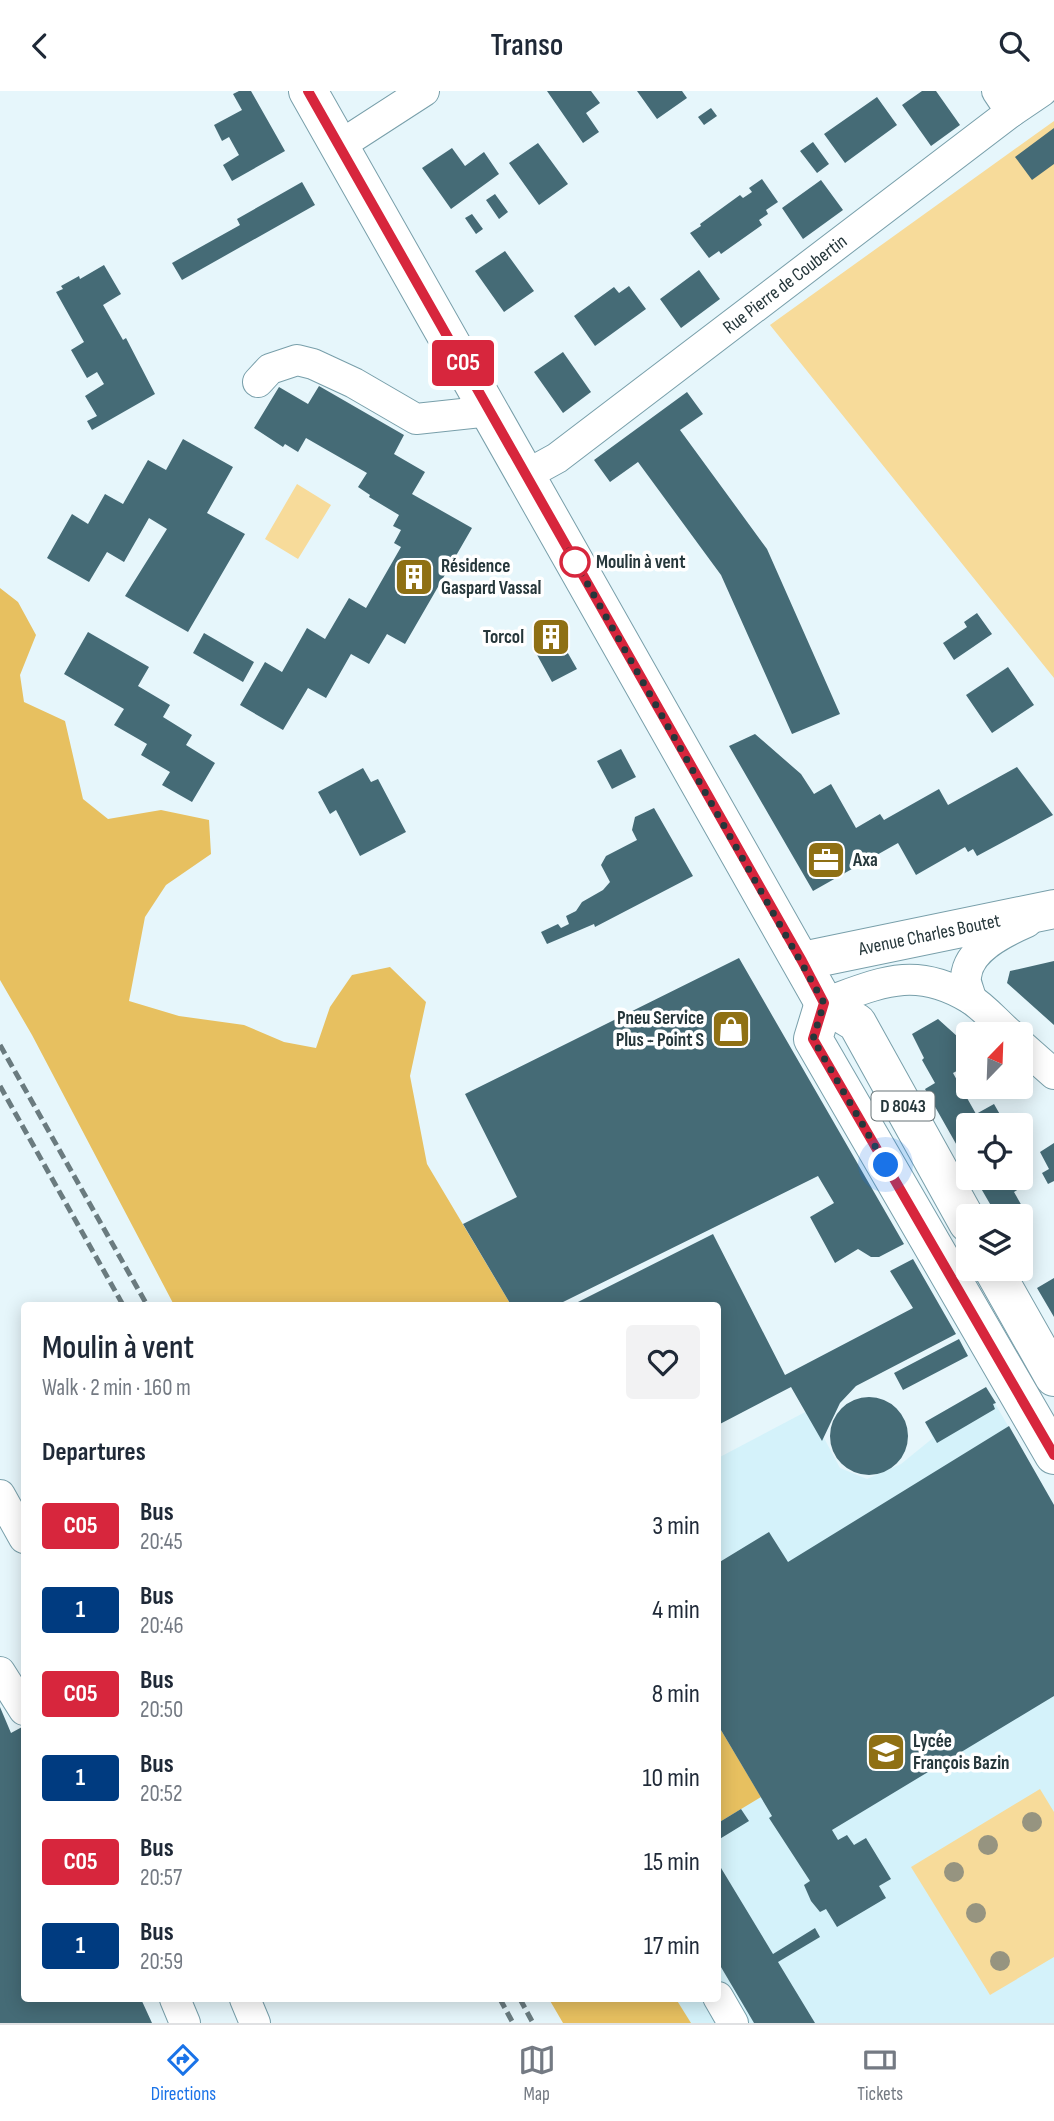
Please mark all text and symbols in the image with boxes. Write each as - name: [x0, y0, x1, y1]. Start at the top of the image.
- text: Transo: [490, 26, 564, 65]
- icon: back: [21, 27, 59, 65]
- icon: search: [995, 27, 1033, 65]
- street label: Rue Pierre de Coubertin: [718, 230, 852, 339]
- line badge: C05: [423, 340, 503, 386]
- text: C05: [446, 348, 480, 377]
- marker: Moulin à vent: [560, 547, 590, 577]
- place label: Moulin à vent: [596, 551, 685, 574]
- place label: Résidence Gaspard Vassal: [441, 555, 541, 600]
- building icon: Résidence Gaspard Vassal: [393, 556, 435, 598]
- building icon: Torcol: [530, 616, 572, 658]
- place label: Torcol: [483, 626, 524, 649]
- office icon: Axa: [805, 839, 847, 881]
- place label: Axa: [852, 849, 878, 872]
- street label: Avenue Charles Boutet: [855, 909, 1002, 961]
- place label: Pneu Service Plus - Point S: [616, 1007, 704, 1052]
- shop icon: Pneu Service Plus - Point S: [710, 1008, 752, 1050]
- north arrow: [956, 1022, 1032, 1099]
- map controls: [956, 1022, 1033, 1281]
- road number: D 8043: [872, 1091, 934, 1121]
- button: locate: [956, 1113, 1033, 1190]
- your location: [868, 1147, 903, 1182]
- button: layers: [956, 1204, 1033, 1281]
- button: heart: [626, 1325, 700, 1399]
- text: Moulin à vent: [42, 1328, 194, 1368]
- text: Walk · 2 min · 160 m: [42, 1374, 191, 1402]
- text: Departures: [42, 1437, 146, 1468]
- text: Bus: [140, 1497, 174, 1528]
- text: C05: [64, 1511, 97, 1540]
- text: 3 min: [652, 1511, 700, 1542]
- text: 20:45: [140, 1528, 183, 1556]
- text: Bus: [140, 1581, 174, 1612]
- text: 1: [76, 1595, 85, 1624]
- text: 4 min: [652, 1595, 700, 1626]
- text: 20:46: [140, 1612, 184, 1640]
- text: Bus: [140, 1665, 174, 1696]
- text: C05: [64, 1679, 97, 1708]
- text: 8 min: [652, 1679, 700, 1710]
- text: 20:50: [140, 1696, 183, 1724]
- place label: Lycée François Bazin: [913, 1730, 1009, 1775]
- school or university icon: Lycée François Bazin: [865, 1731, 907, 1773]
- text: Bus: [140, 1749, 174, 1780]
- text: 1: [76, 1763, 85, 1792]
- text: 10 min: [643, 1763, 700, 1794]
- text: 20:52: [140, 1780, 183, 1808]
- text: Bus: [140, 1833, 174, 1864]
- text: C05: [64, 1847, 97, 1876]
- text: 15 min: [644, 1847, 700, 1878]
- text: 20:57: [140, 1864, 182, 1892]
- text: Bus: [140, 1917, 174, 1948]
- text: 1: [76, 1931, 85, 1960]
- text: 17 min: [644, 1931, 700, 1962]
- text: 20:59: [140, 1948, 183, 1976]
- tab: Directions: [151, 2041, 216, 2106]
- tab: Map: [518, 2041, 556, 2106]
- tab: Tickets: [857, 2041, 903, 2106]

